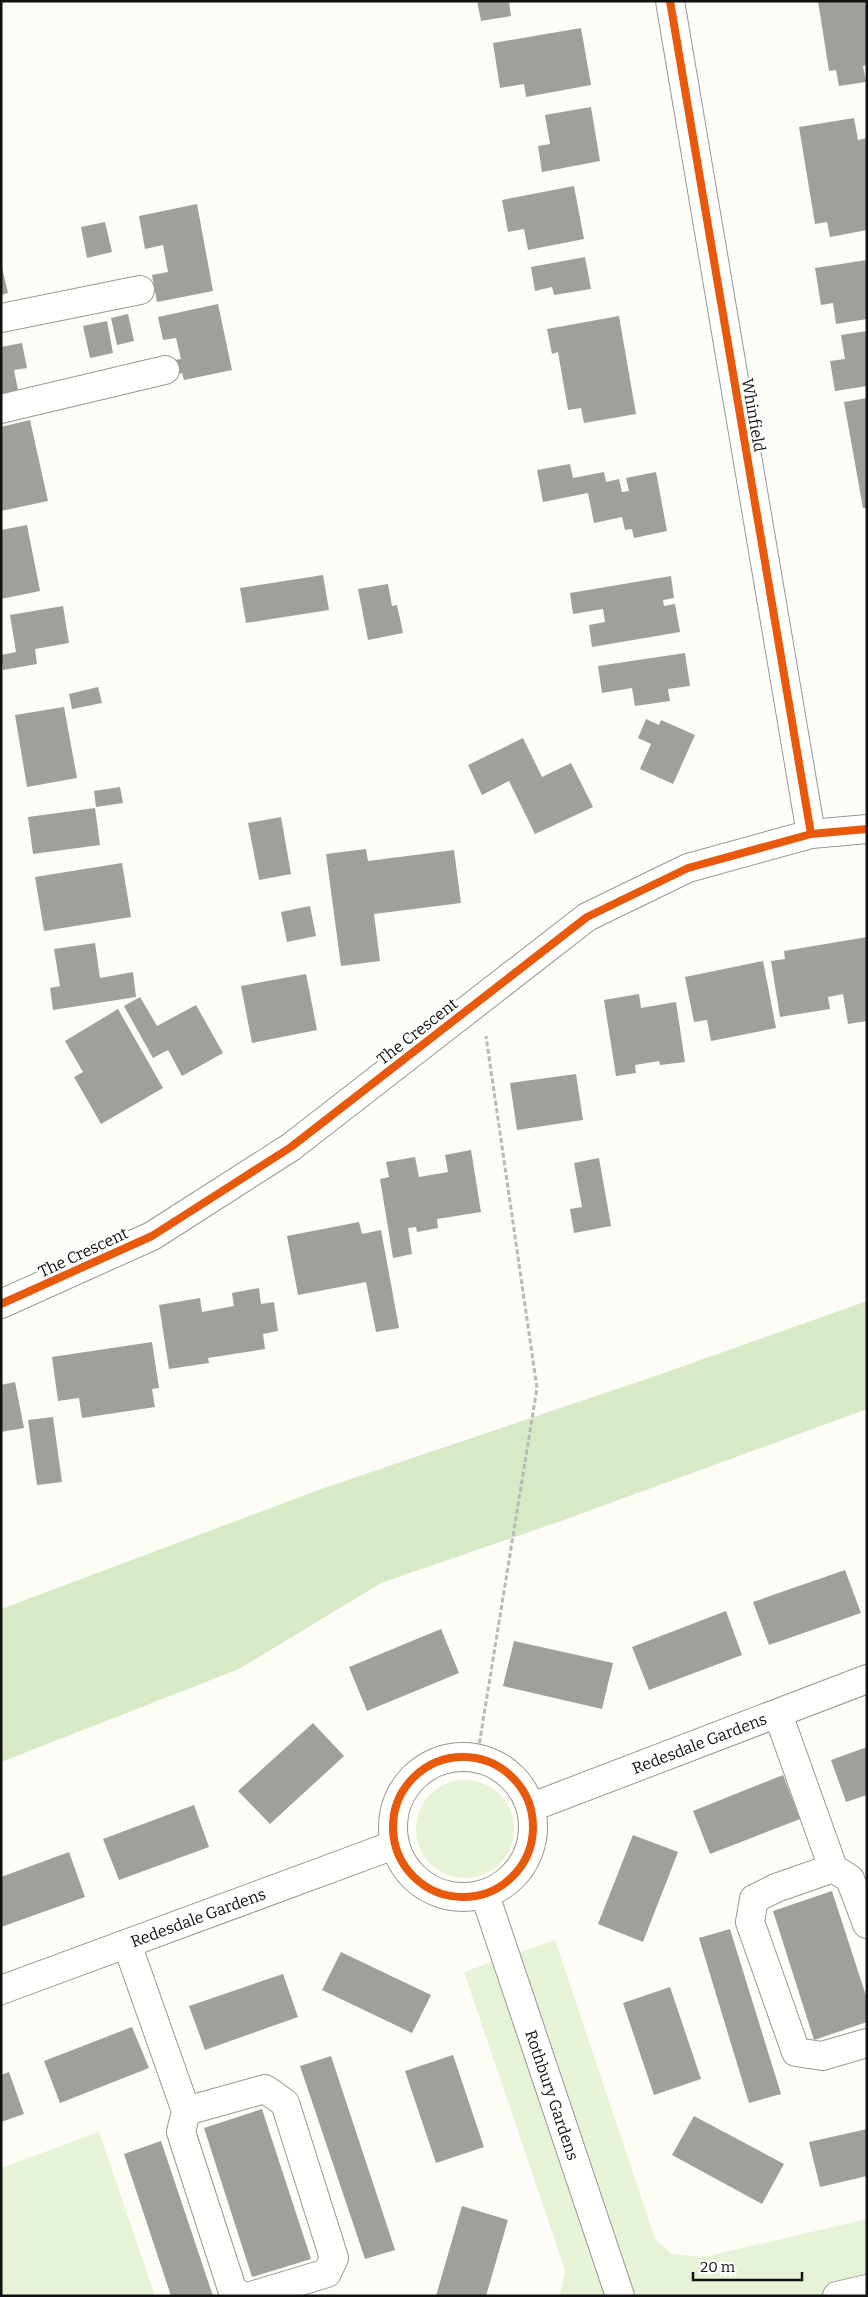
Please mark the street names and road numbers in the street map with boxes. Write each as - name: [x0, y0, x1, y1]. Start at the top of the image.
- street label: Whinfield: [738, 377, 769, 454]
- street label: The Crescent: [373, 994, 461, 1069]
- street label: The Crescent: [35, 1223, 131, 1281]
- street label: Redesdale Gardens: [629, 1709, 769, 1778]
- street label: Redesdale Gardens: [128, 1884, 268, 1951]
- street label: Rothbury Gardens: [521, 2028, 583, 2163]

